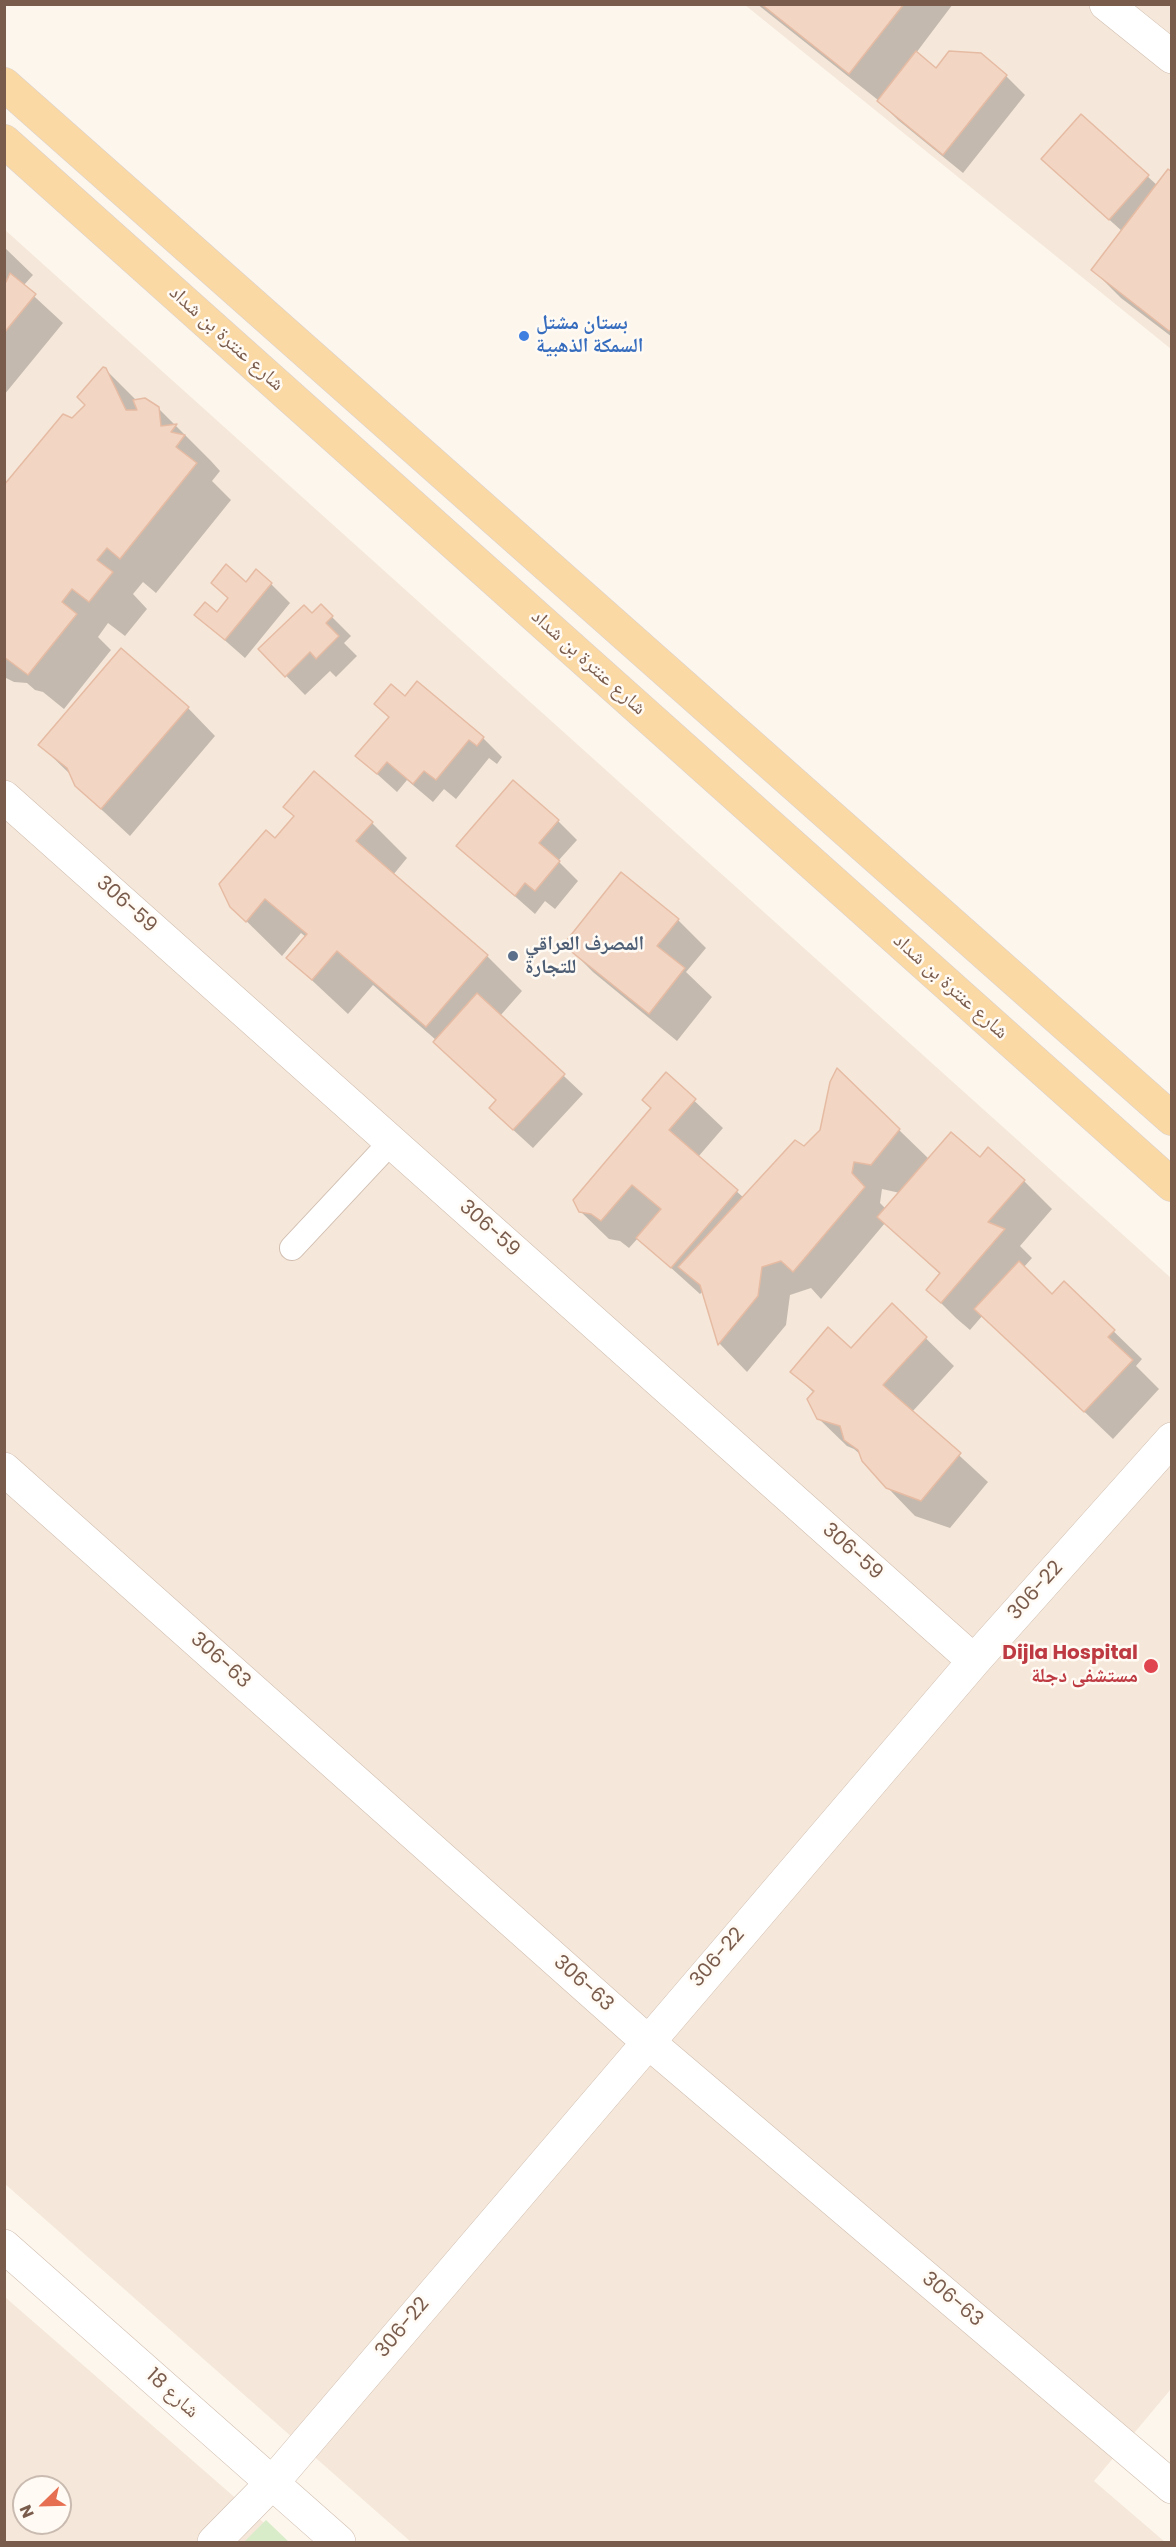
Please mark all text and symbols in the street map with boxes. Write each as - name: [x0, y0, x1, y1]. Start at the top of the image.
- street label: شارع عنترة بن شداد: [164, 281, 288, 397]
- place label: بستان مشتل السمكة الذهبية: [536, 312, 644, 359]
- marker: بستان مشتل السمكة الذهبية: [517, 329, 531, 343]
- street label: شارع عنترة بن شداد: [526, 605, 650, 721]
- street label: 306-59: [91, 872, 161, 938]
- street label: شارع عنترة بن شداد: [888, 929, 1012, 1045]
- place label: المصرف العراقي للتجارة: [525, 933, 644, 980]
- marker: المصرف العراقي للتجارة: [506, 949, 520, 963]
- street label: 306-59: [454, 1196, 524, 1262]
- street label: 306-59: [817, 1519, 887, 1585]
- street label: 306-22: [1003, 1557, 1069, 1625]
- street label: 306-63: [185, 1628, 255, 1694]
- place label: Dijla Hospital مستشفى دجلة: [1002, 1642, 1138, 1689]
- marker: Dijla Hospital مستشفى دجلة: [1142, 1657, 1160, 1675]
- street label: 306-22: [686, 1923, 750, 1993]
- street label: 306-63: [548, 1951, 618, 2017]
- street label: 306-63: [917, 2267, 987, 2333]
- street label: 306-22: [371, 2293, 435, 2363]
- street label: شارع 18: [141, 2364, 203, 2424]
- north arrow: [12, 2475, 72, 2535]
- text: N: [14, 2501, 40, 2521]

